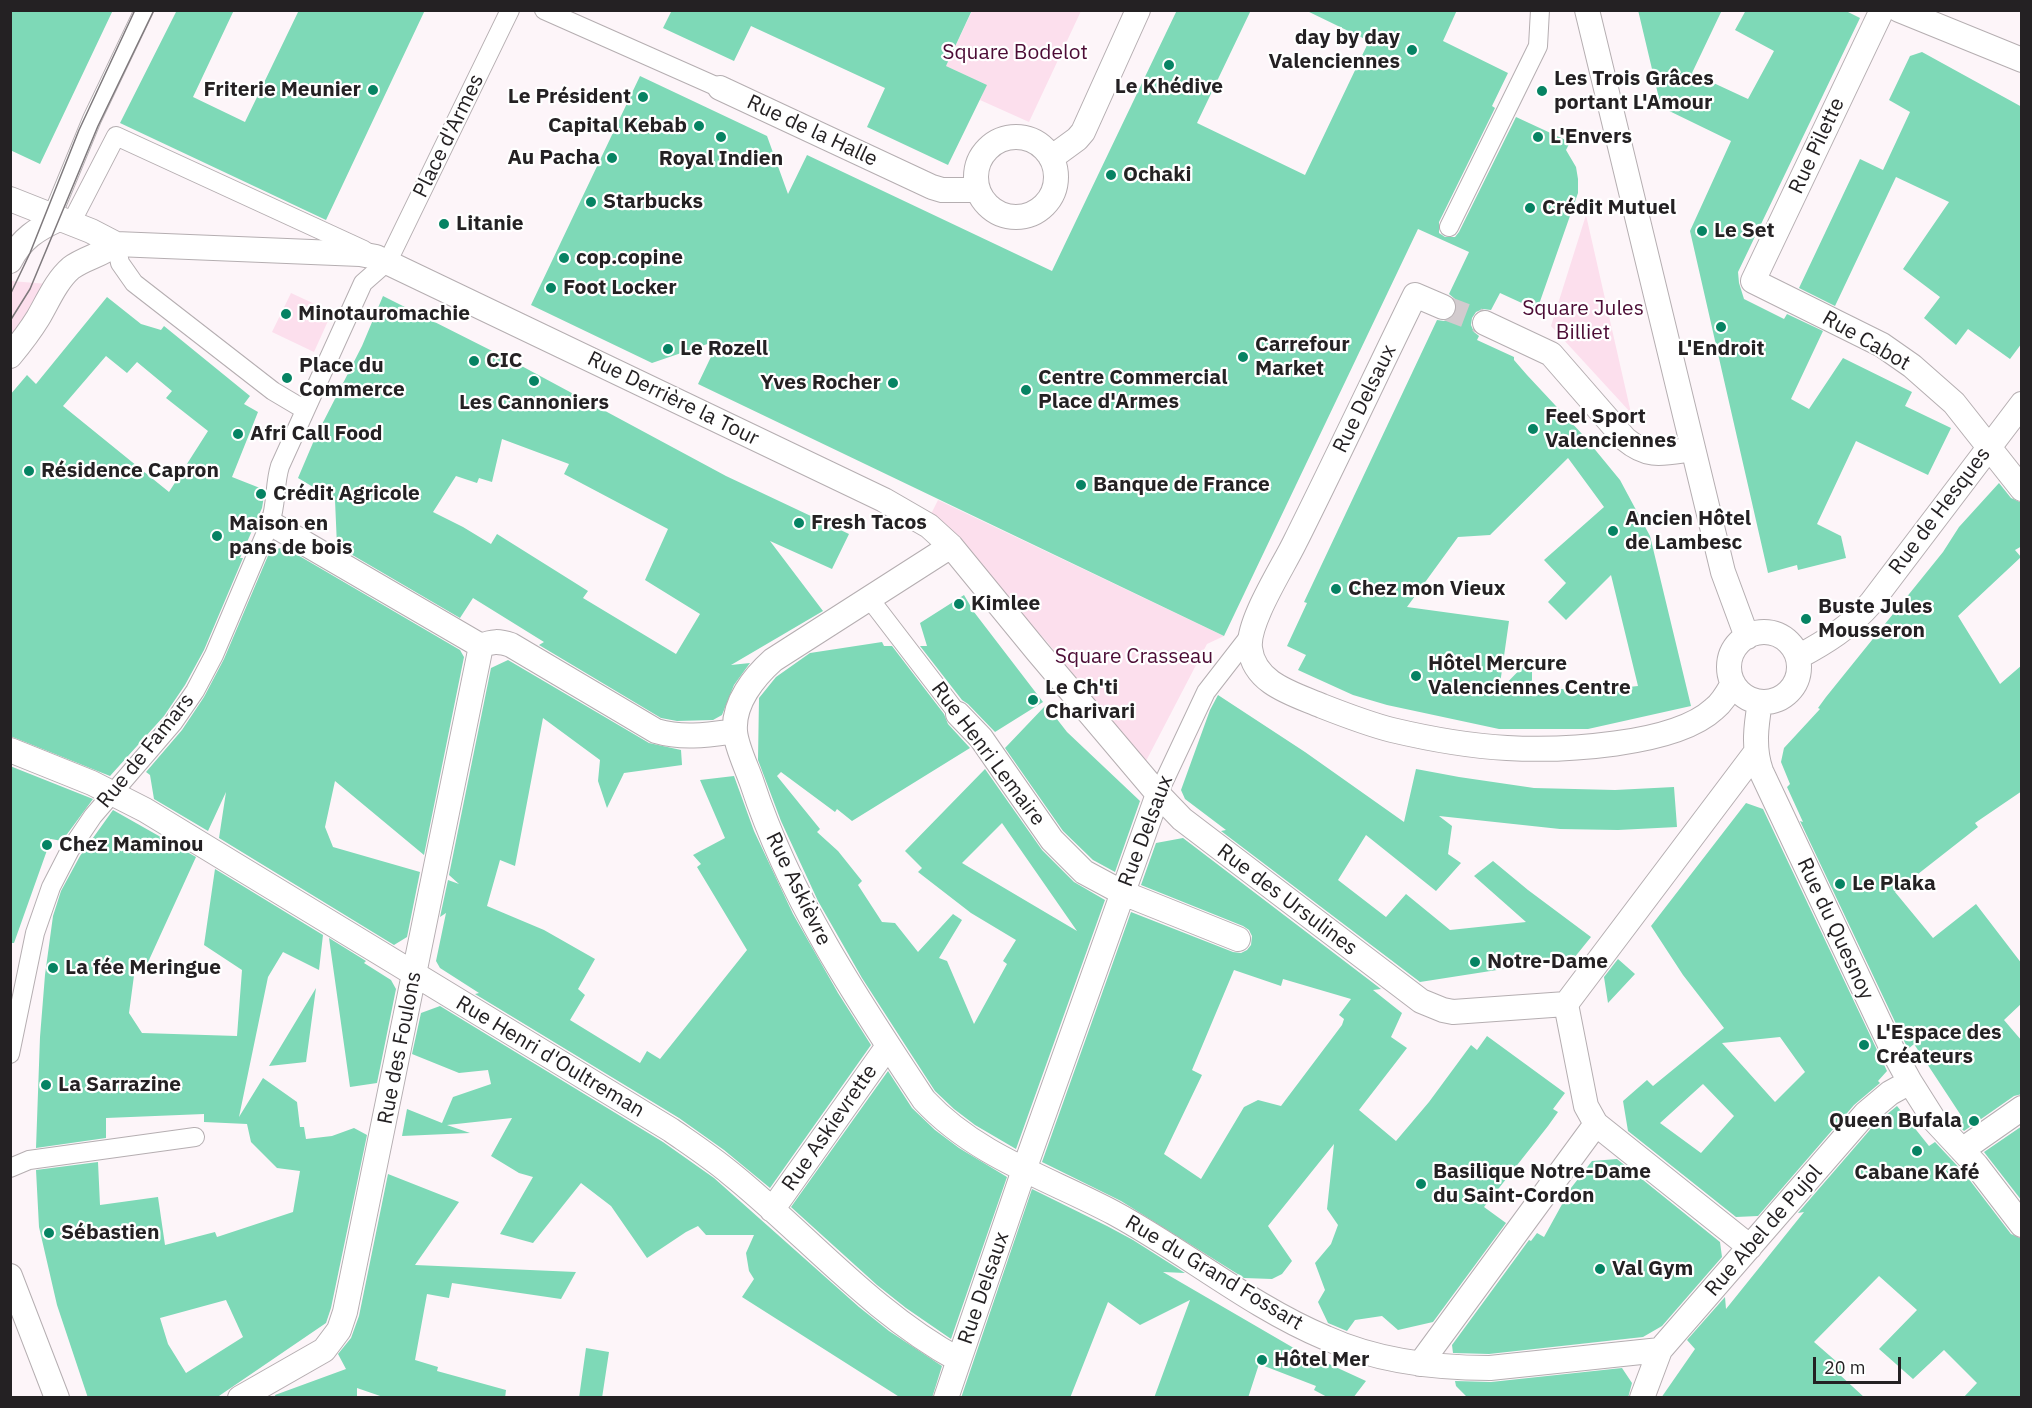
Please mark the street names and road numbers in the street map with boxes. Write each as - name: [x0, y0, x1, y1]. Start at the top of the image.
- street label: Place d'Armes: [408, 70, 490, 202]
- street label: Rue de la Halle: [743, 90, 881, 172]
- street label: Rue Pilette: [1784, 94, 1850, 198]
- street label: Rue Cabot: [1818, 306, 1914, 376]
- street label: Rue Delsaux: [1328, 341, 1402, 457]
- street label: Rue Derrière la Tour: [583, 347, 763, 451]
- street label: Rue de Hesques: [1884, 442, 1996, 580]
- street label: Rue Henri Lemaire: [926, 677, 1050, 831]
- street label: Rue de Famars: [92, 689, 200, 813]
- street label: Rue Delsaux: [1113, 772, 1179, 890]
- street label: Rue Askièvre: [760, 828, 836, 950]
- street label: Rue des Ursulines: [1212, 839, 1362, 961]
- street label: Rue du Quesnoy: [1791, 854, 1879, 1004]
- street label: Rue des Foulons: [373, 969, 427, 1127]
- street label: Rue Henri d'Oultreman: [451, 991, 649, 1123]
- street label: Rue Askievrette: [777, 1060, 883, 1196]
- street label: Rue Abel de Pujol: [1700, 1160, 1828, 1302]
- street label: Rue du Grand Fossart: [1120, 1210, 1308, 1336]
- street label: Rue Delsaux: [953, 1228, 1015, 1348]

